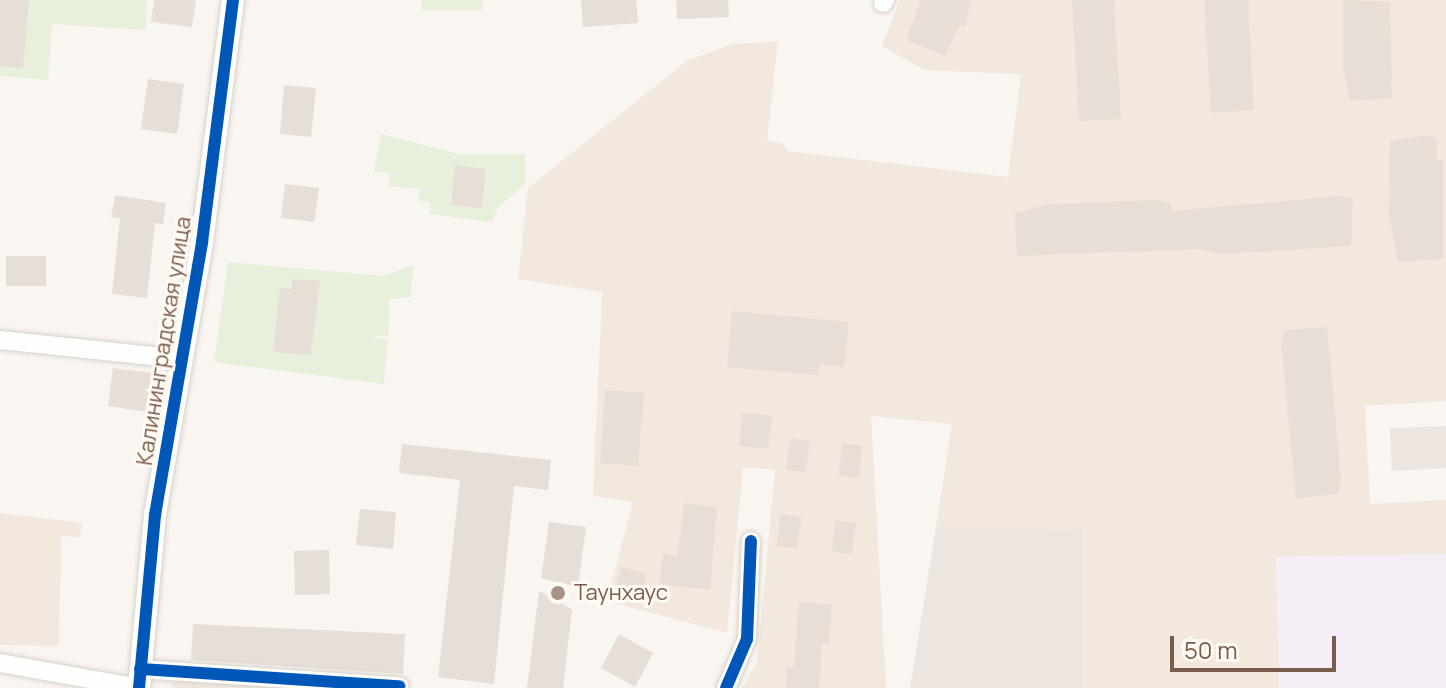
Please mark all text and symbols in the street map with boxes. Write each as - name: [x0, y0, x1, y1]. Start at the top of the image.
- street label: Калининградская улица: [131, 215, 197, 467]
- place label: Таунхаус: [574, 580, 668, 606]
- marker: Таунхаус: [549, 584, 567, 602]
- scale bar: [1174, 620, 1340, 670]
- text: 50 m: [1184, 633, 1238, 666]

